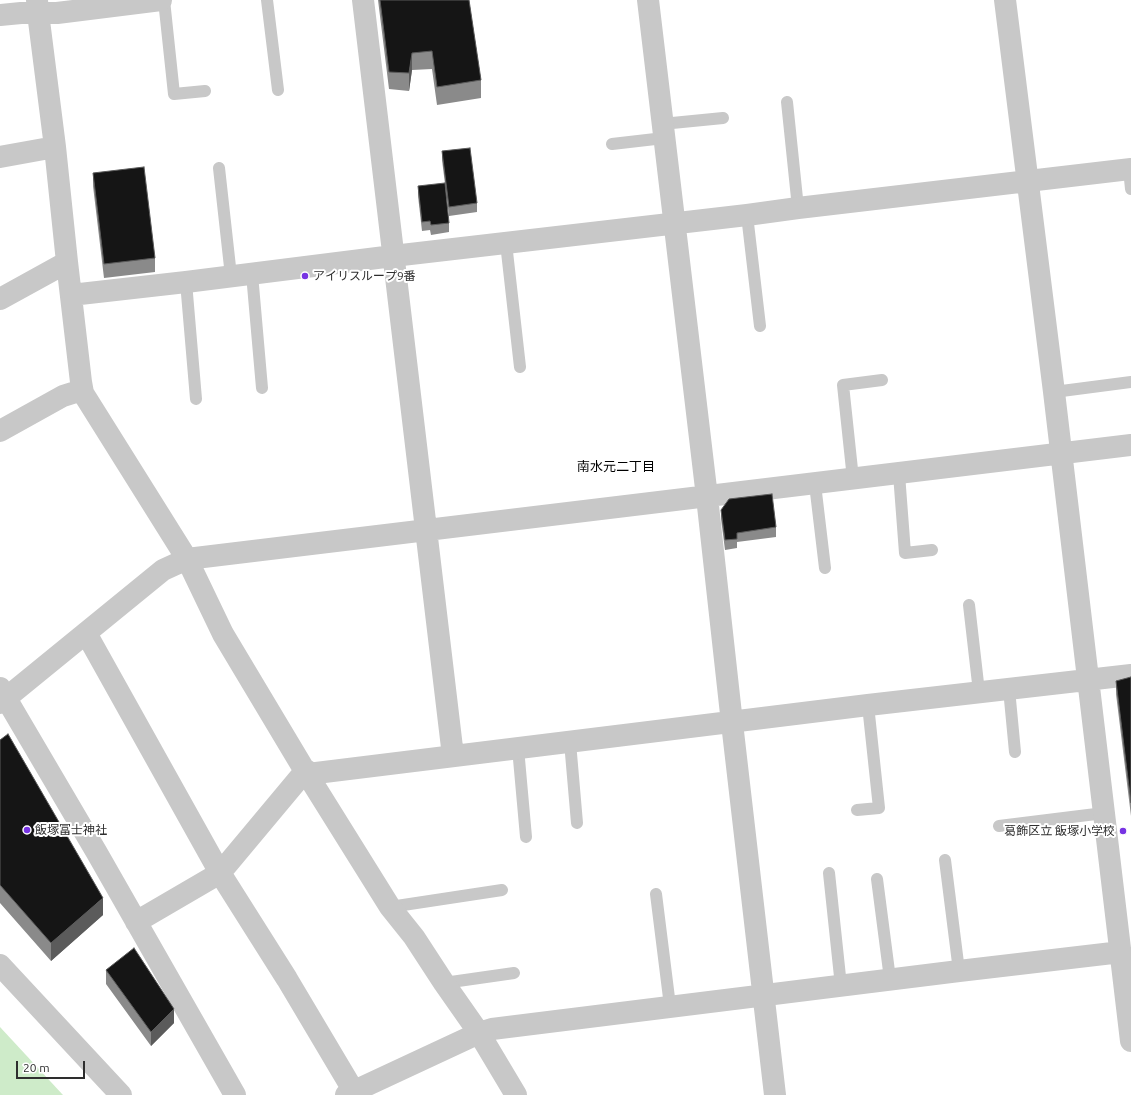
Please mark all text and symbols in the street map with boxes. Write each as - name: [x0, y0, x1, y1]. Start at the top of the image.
- place label: アイリスループ9番: [313, 269, 416, 283]
- marker: アイリスループ9番: [300, 271, 310, 281]
- district label: 南水元二丁目: [577, 459, 655, 475]
- place label: 飯塚冨士神社: [35, 823, 107, 837]
- place label: 葛飾区立 飯塚小学校: [1004, 824, 1115, 838]
- marker: 飯塚冨士神社: [22, 825, 32, 835]
- marker: 葛飾区立 飯塚小学校: [1118, 826, 1128, 836]
- scale bar: [18, 1053, 87, 1079]
- text: 20 m: [23, 1061, 50, 1074]

